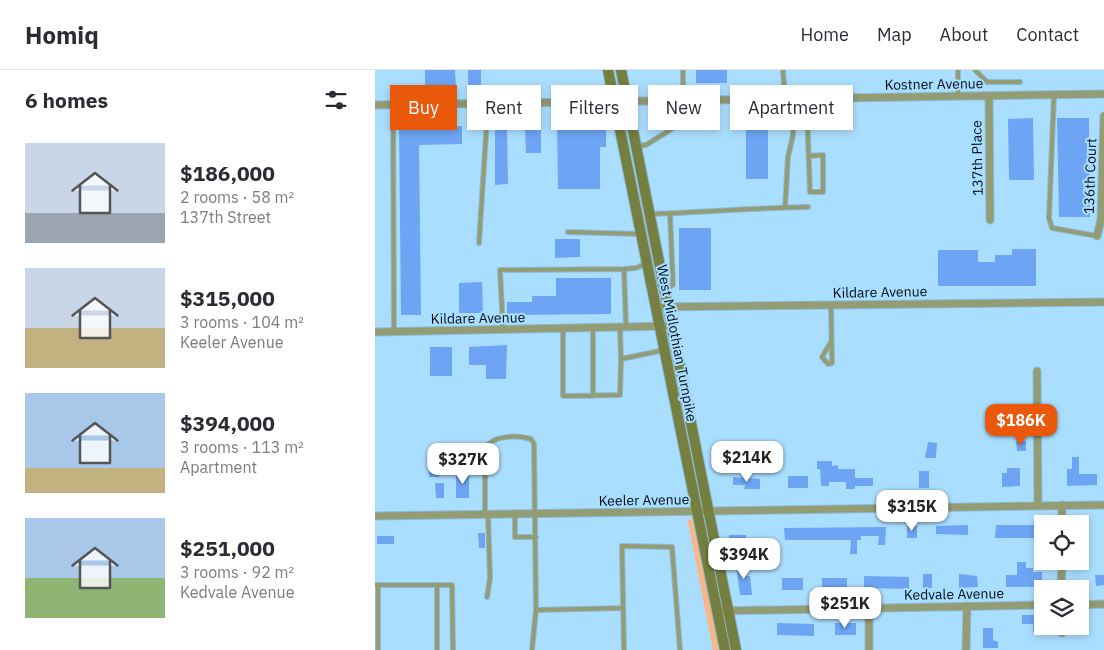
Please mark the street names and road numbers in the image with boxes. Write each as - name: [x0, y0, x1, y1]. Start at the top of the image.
- street label: Kostner Avenue: [884, 74, 984, 94]
- street label: 137th Place: [967, 120, 987, 196]
- street label: 136th Court: [1080, 138, 1100, 214]
- street label: West Midlothian Turnpike: [653, 263, 701, 423]
- street label: Kildare Avenue: [833, 282, 928, 302]
- street label: Kildare Avenue: [431, 308, 526, 328]
- street label: Keeler Avenue: [599, 490, 690, 510]
- street label: Kedvale Avenue: [904, 584, 1005, 604]

